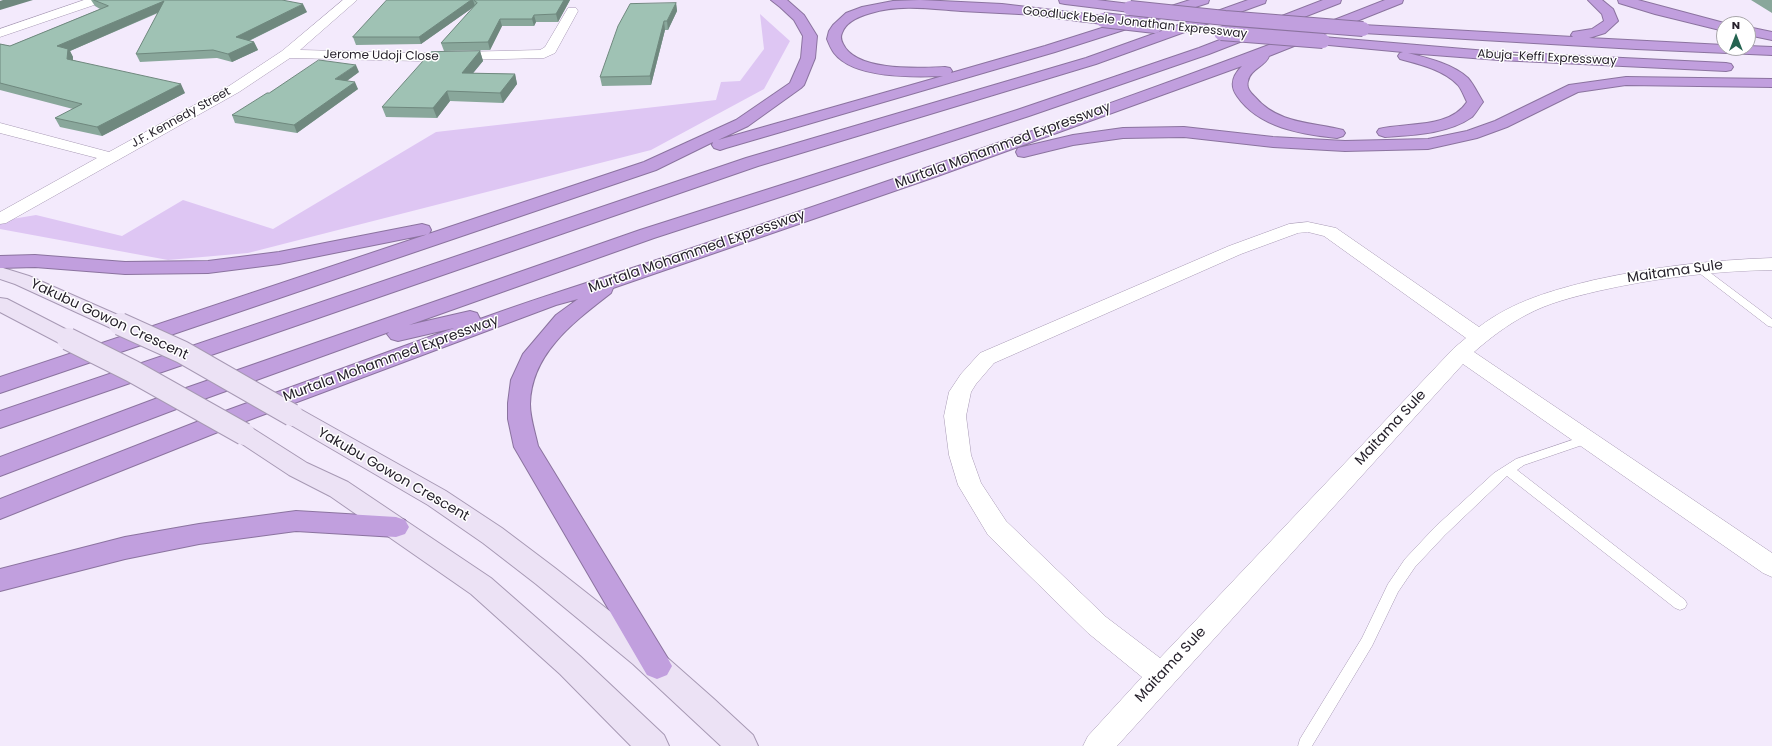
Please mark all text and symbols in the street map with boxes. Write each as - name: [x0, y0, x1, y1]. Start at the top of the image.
- street label: Goodluck Ebele Jonathan Expressway: [1022, 4, 1248, 42]
- north arrow: [1716, 16, 1756, 56]
- text: N: [1732, 17, 1740, 33]
- street label: Abuja-Keffi Expressway: [1477, 47, 1617, 69]
- street label: Jerome Udoji Close: [323, 48, 439, 64]
- street label: J.F. Kennedy Street: [129, 85, 233, 151]
- street label: Murtala Mohammed Expressway: [893, 99, 1113, 193]
- street label: Murtala Mohammed Expressway: [586, 207, 808, 297]
- street label: Maitama Sule: [1626, 257, 1724, 287]
- street label: Yakubu Gowon Crescent: [27, 276, 191, 364]
- street label: Murtala Mohammed Expressway: [281, 312, 501, 406]
- street label: Maitama Sule: [1352, 387, 1430, 469]
- street label: Yakubu Gowon Crescent: [314, 425, 472, 525]
- street label: Maitama Sule: [1132, 624, 1210, 706]

